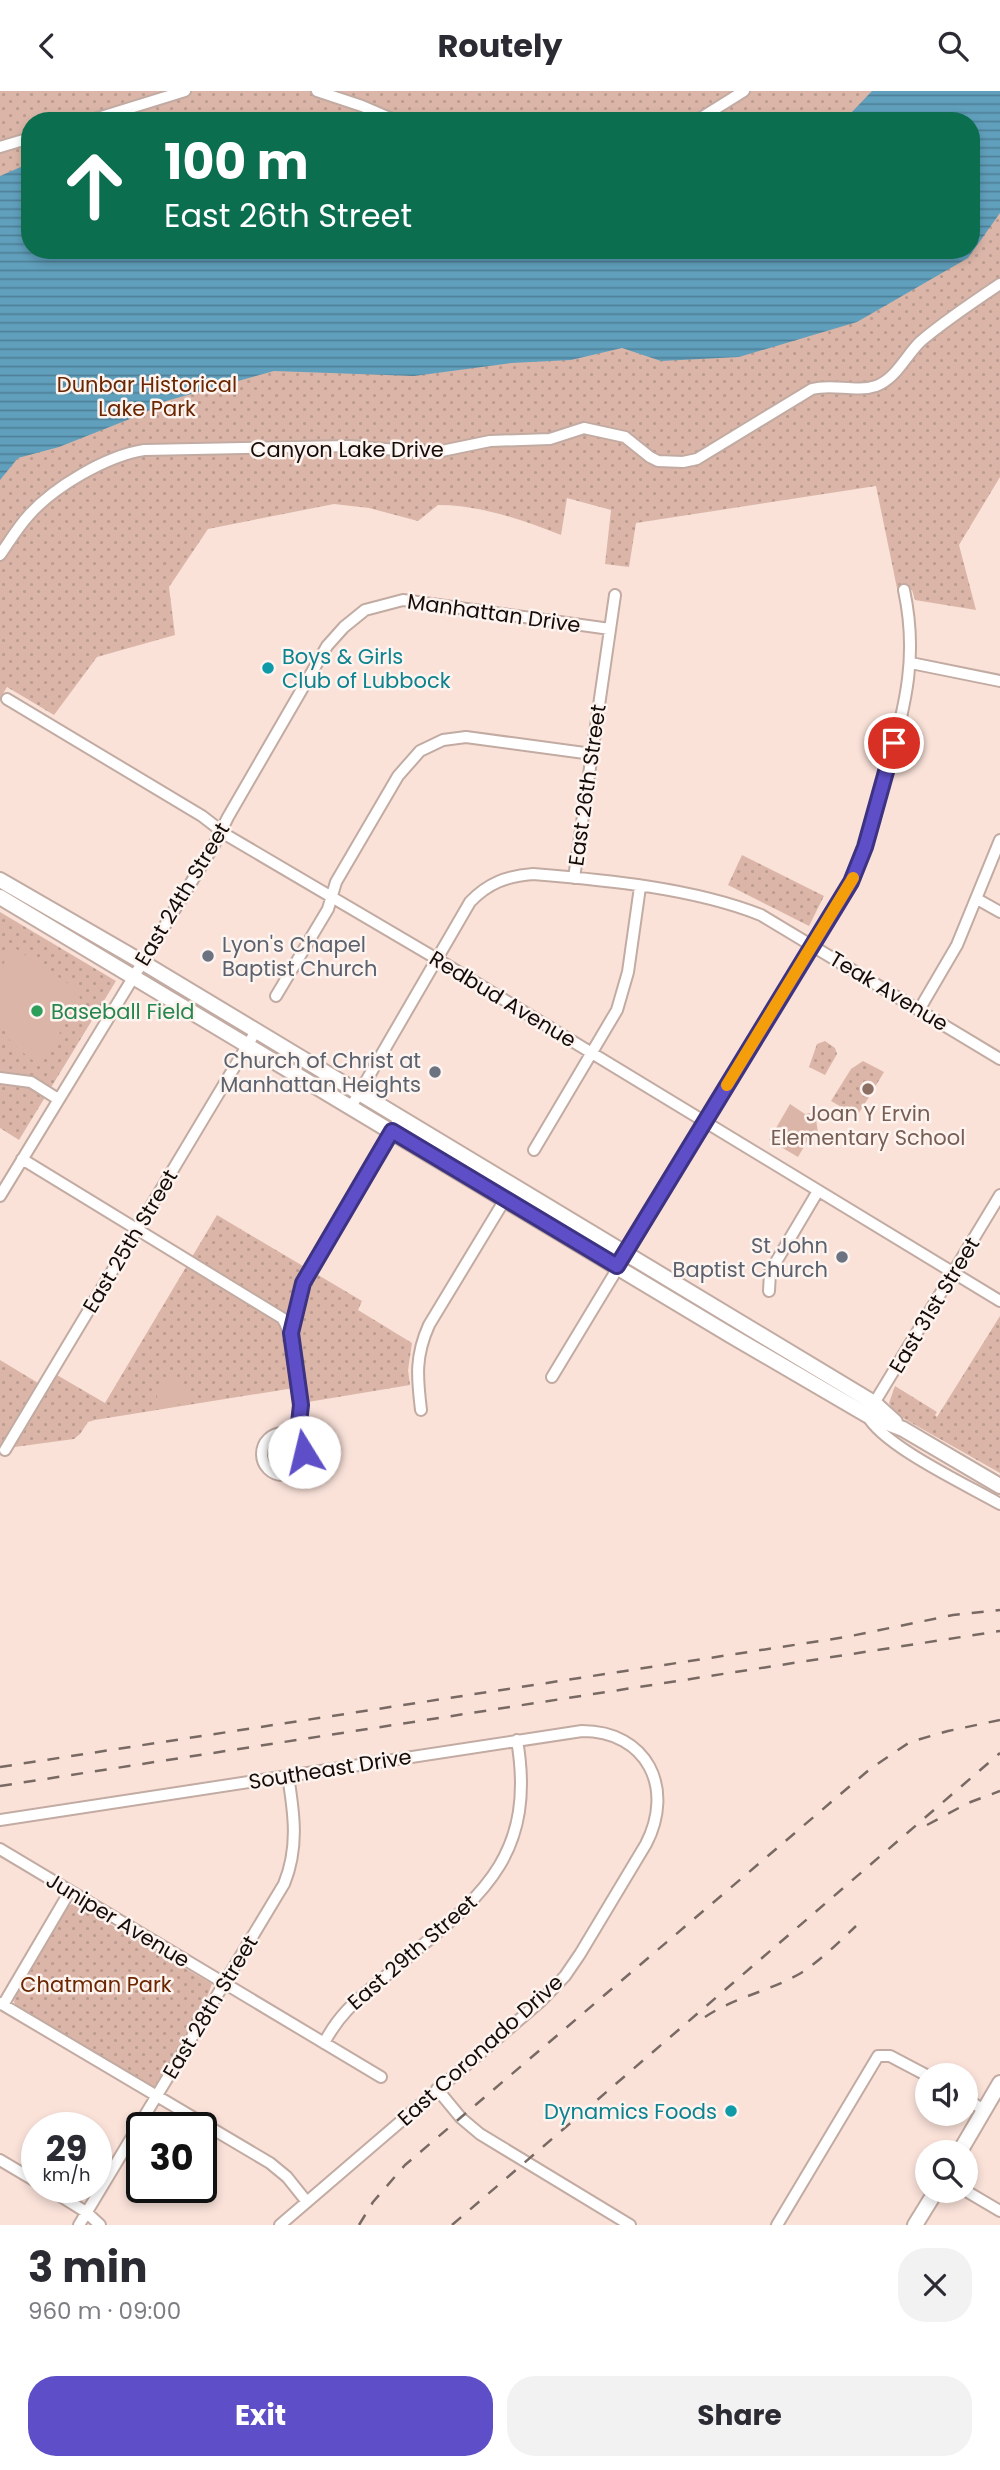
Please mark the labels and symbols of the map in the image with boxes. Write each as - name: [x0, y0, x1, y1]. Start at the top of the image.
- park label: Dunbar Historical Lake Park: [57, 370, 237, 423]
- street label: Canyon Lake Drive: [250, 435, 444, 464]
- street label: Manhattan Drive: [406, 586, 582, 640]
- place label: Boys & Girls Club of Lubbock: [282, 642, 451, 695]
- marker: Boys & Girls Club of Lubbock: [260, 660, 276, 676]
- street label: East 26th Street: [561, 702, 613, 868]
- pin: [864, 713, 924, 773]
- street label: East 24th Street: [128, 817, 236, 971]
- place label: Lyon's Chapel Baptist Church: [222, 930, 377, 983]
- street label: Redbud Avenue: [424, 944, 582, 1054]
- street label: Teak Avenue: [824, 944, 954, 1038]
- marker: Lyon's Chapel Baptist Church: [200, 948, 216, 964]
- place label: Baseball Field: [51, 997, 195, 1026]
- marker: Baseball Field: [29, 1003, 45, 1019]
- place label: Church of Christ at Manhattan Heights: [220, 1046, 421, 1099]
- marker: Church of Christ at Manhattan Heights: [427, 1064, 443, 1080]
- marker: Joan Y Ervin Elementary School: [860, 1081, 876, 1097]
- place label: Joan Y Ervin Elementary School: [771, 1099, 965, 1152]
- street label: East 25th Street: [76, 1164, 184, 1318]
- place label: St John Baptist Church: [673, 1231, 828, 1284]
- street label: East 31st Street: [882, 1232, 986, 1378]
- marker: St John Baptist Church: [834, 1249, 850, 1265]
- position arrow: [267, 1415, 341, 1489]
- street label: Southeast Drive: [247, 1742, 413, 1796]
- street label: Juniper Avenue: [41, 1866, 195, 1974]
- street label: East 29th Street: [341, 1888, 483, 2016]
- street label: East 28th Street: [156, 1930, 264, 2084]
- street label: East Coronado Drive: [391, 1968, 569, 2132]
- park label: Chatman Park: [20, 1970, 172, 1999]
- place label: Dynamics Foods: [544, 2097, 717, 2126]
- marker: Dynamics Foods: [723, 2103, 739, 2119]
- speed limit sign: 30: [126, 2112, 217, 2203]

